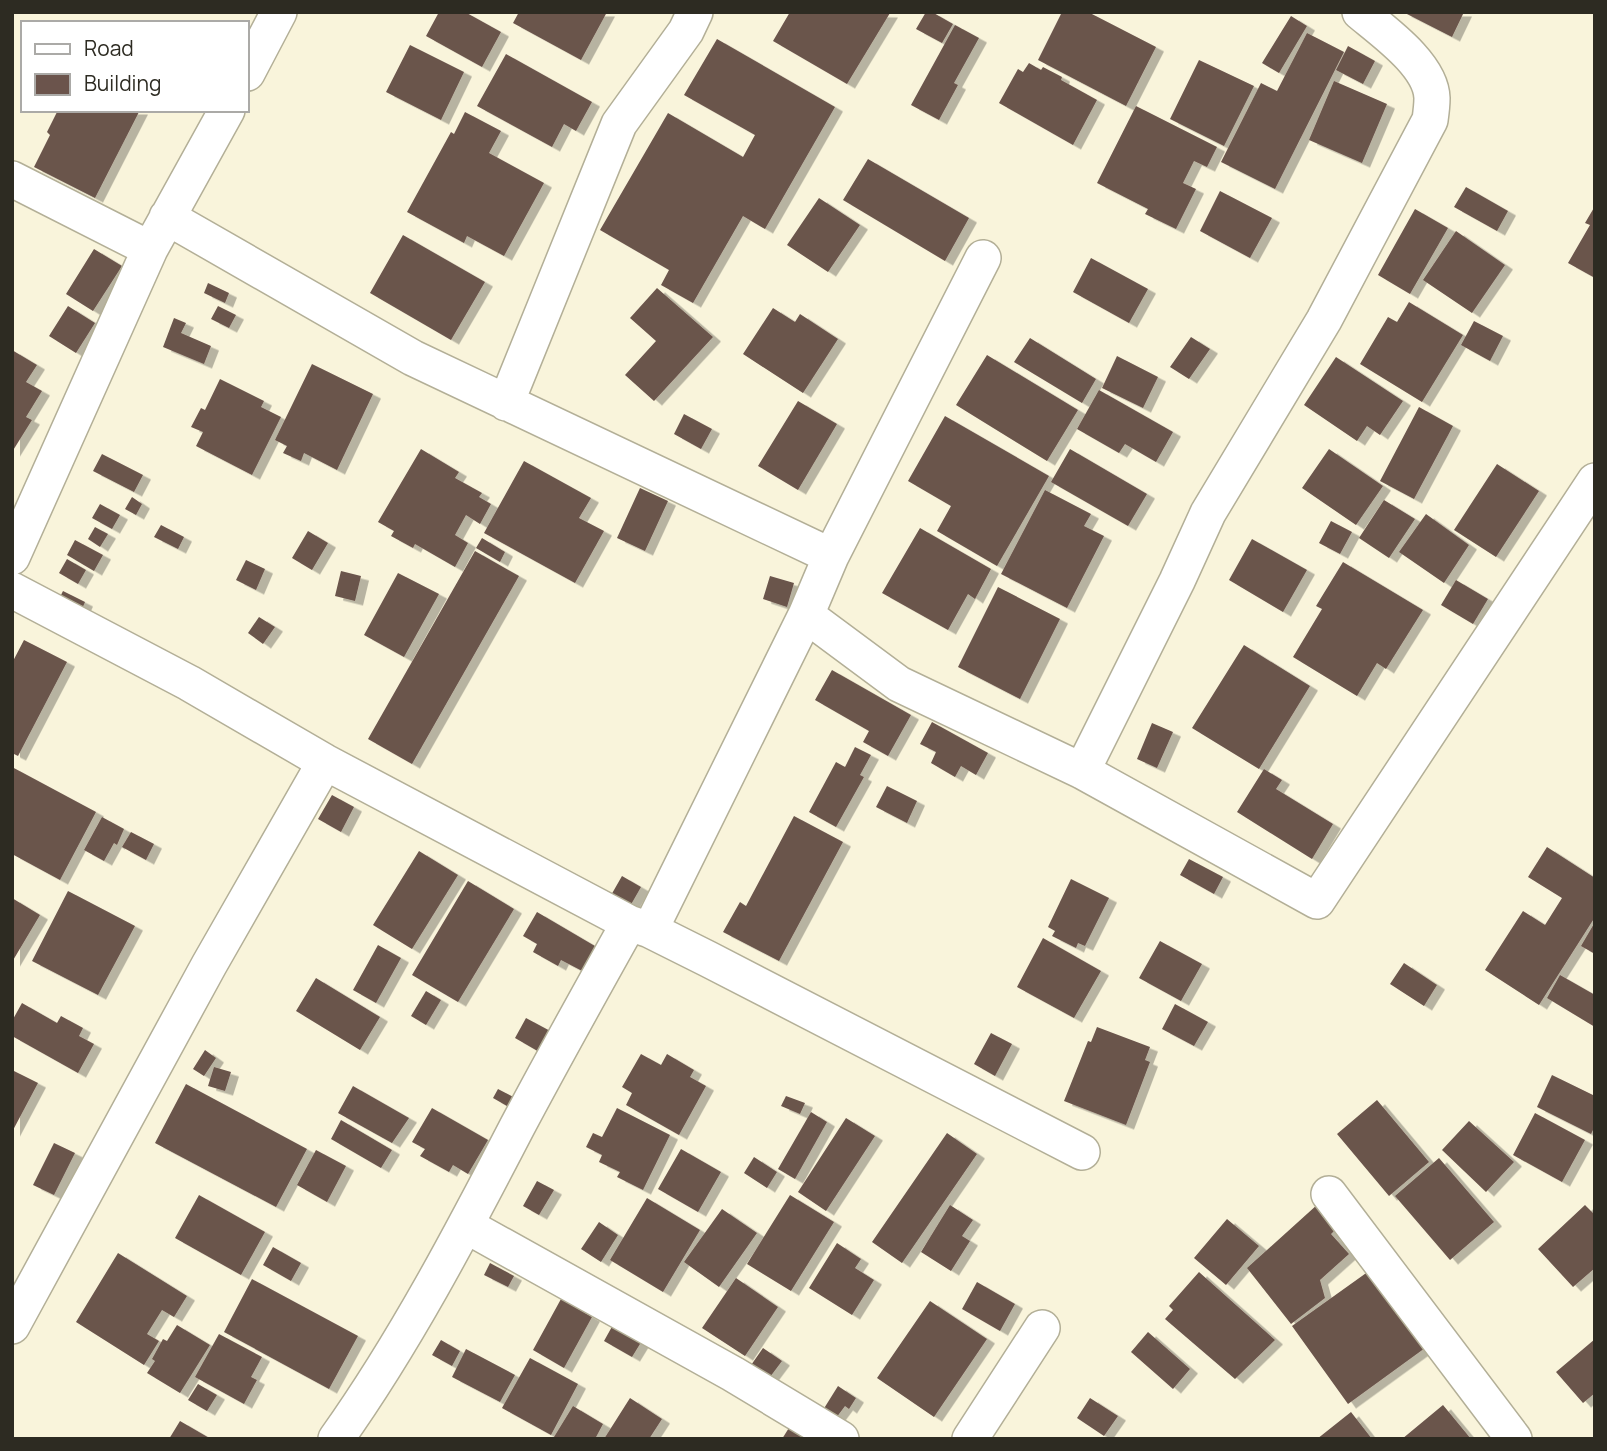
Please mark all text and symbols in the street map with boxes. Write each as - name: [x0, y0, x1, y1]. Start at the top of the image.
- legend: [21, 21, 248, 112]
- text: Road: [84, 34, 134, 62]
- text: Building: [84, 69, 161, 97]

